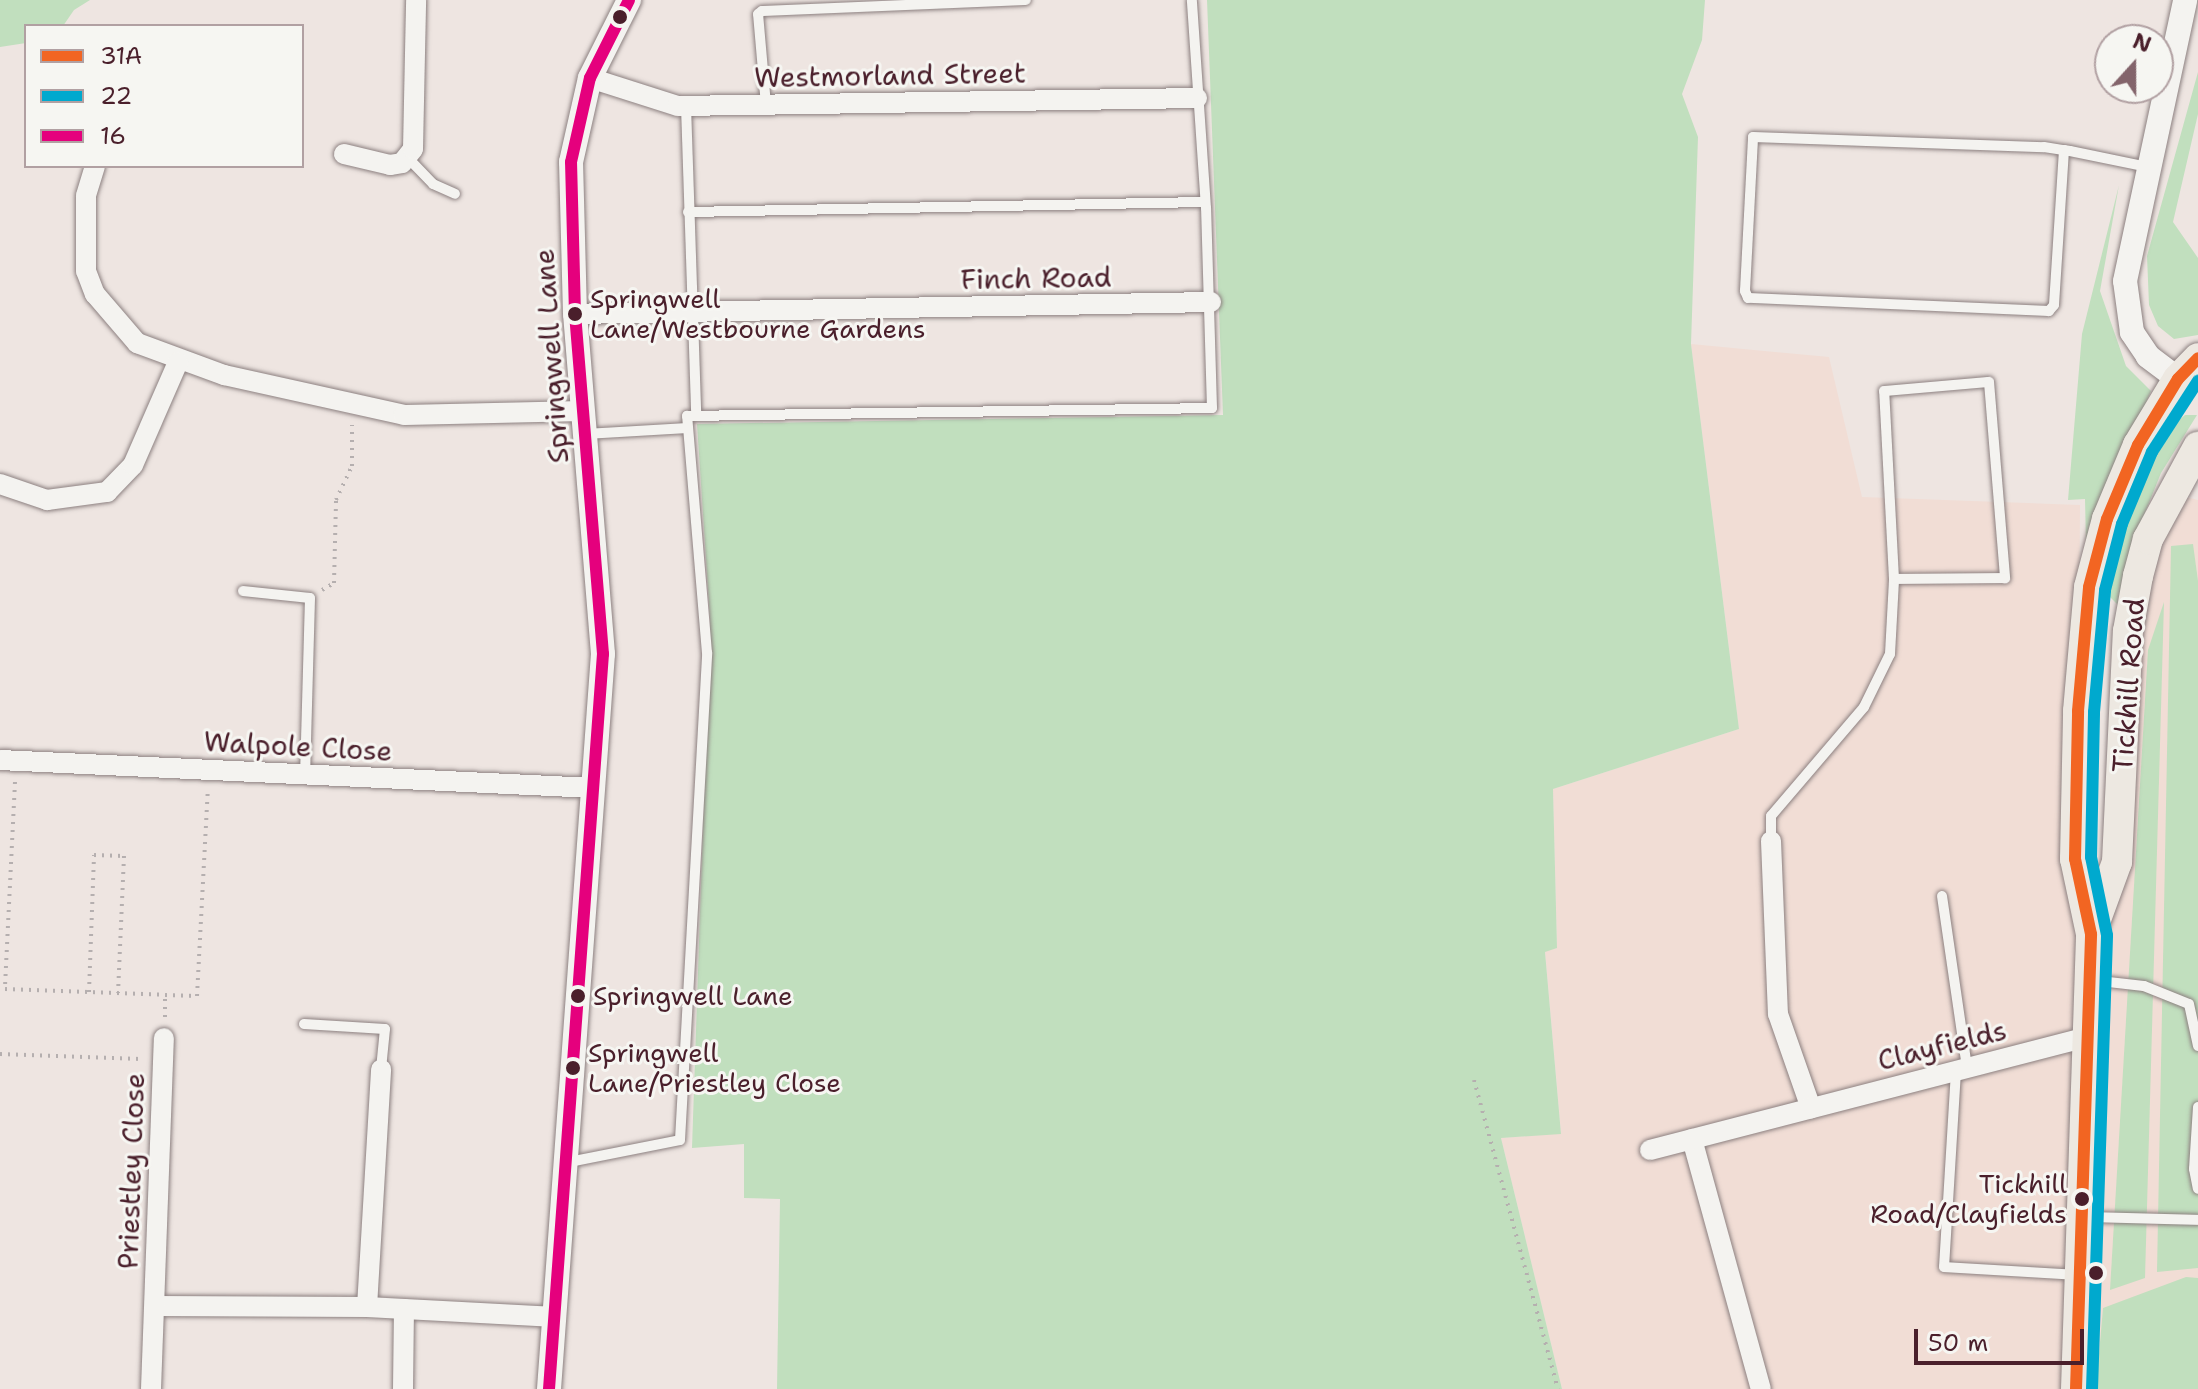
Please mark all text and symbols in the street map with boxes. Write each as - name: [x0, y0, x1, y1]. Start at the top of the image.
- unlabelled marker: [612, 9, 628, 25]
- legend: [24, 24, 304, 168]
- north arrow: [2094, 24, 2174, 104]
- text: N: [2129, 26, 2155, 60]
- text: 31A: [100, 40, 142, 72]
- street label: Westmorland Street: [754, 56, 1026, 94]
- text: 22: [100, 80, 132, 112]
- text: 16: [100, 120, 126, 152]
- street label: Springwell Lane: [527, 247, 575, 465]
- street label: Finch Road: [960, 260, 1112, 296]
- place label: Springwell Lane/Westbourne Gardens: [590, 283, 926, 344]
- marker: Springwell Lane/Westbourne Gardens: [567, 306, 583, 322]
- street label: Tickhill Road: [2105, 597, 2151, 773]
- street label: Walpole Close: [203, 724, 393, 768]
- place label: Springwell Lane: [593, 980, 793, 1012]
- marker: Springwell Lane: [570, 988, 586, 1004]
- street label: Clayfields: [1874, 1013, 2010, 1077]
- place label: Springwell Lane/Priestley Close: [588, 1037, 841, 1098]
- marker: Springwell Lane/Priestley Close: [565, 1060, 581, 1076]
- street label: Priestley Close: [111, 1072, 151, 1270]
- place label: Tickhill Road/Clayfields: [1870, 1168, 2067, 1230]
- marker: Tickhill Road/Clayfields: [2074, 1191, 2090, 1207]
- unlabelled marker: [2088, 1265, 2104, 1281]
- scale bar: [1918, 1313, 2088, 1363]
- text: 50 m: [1928, 1327, 1988, 1359]

